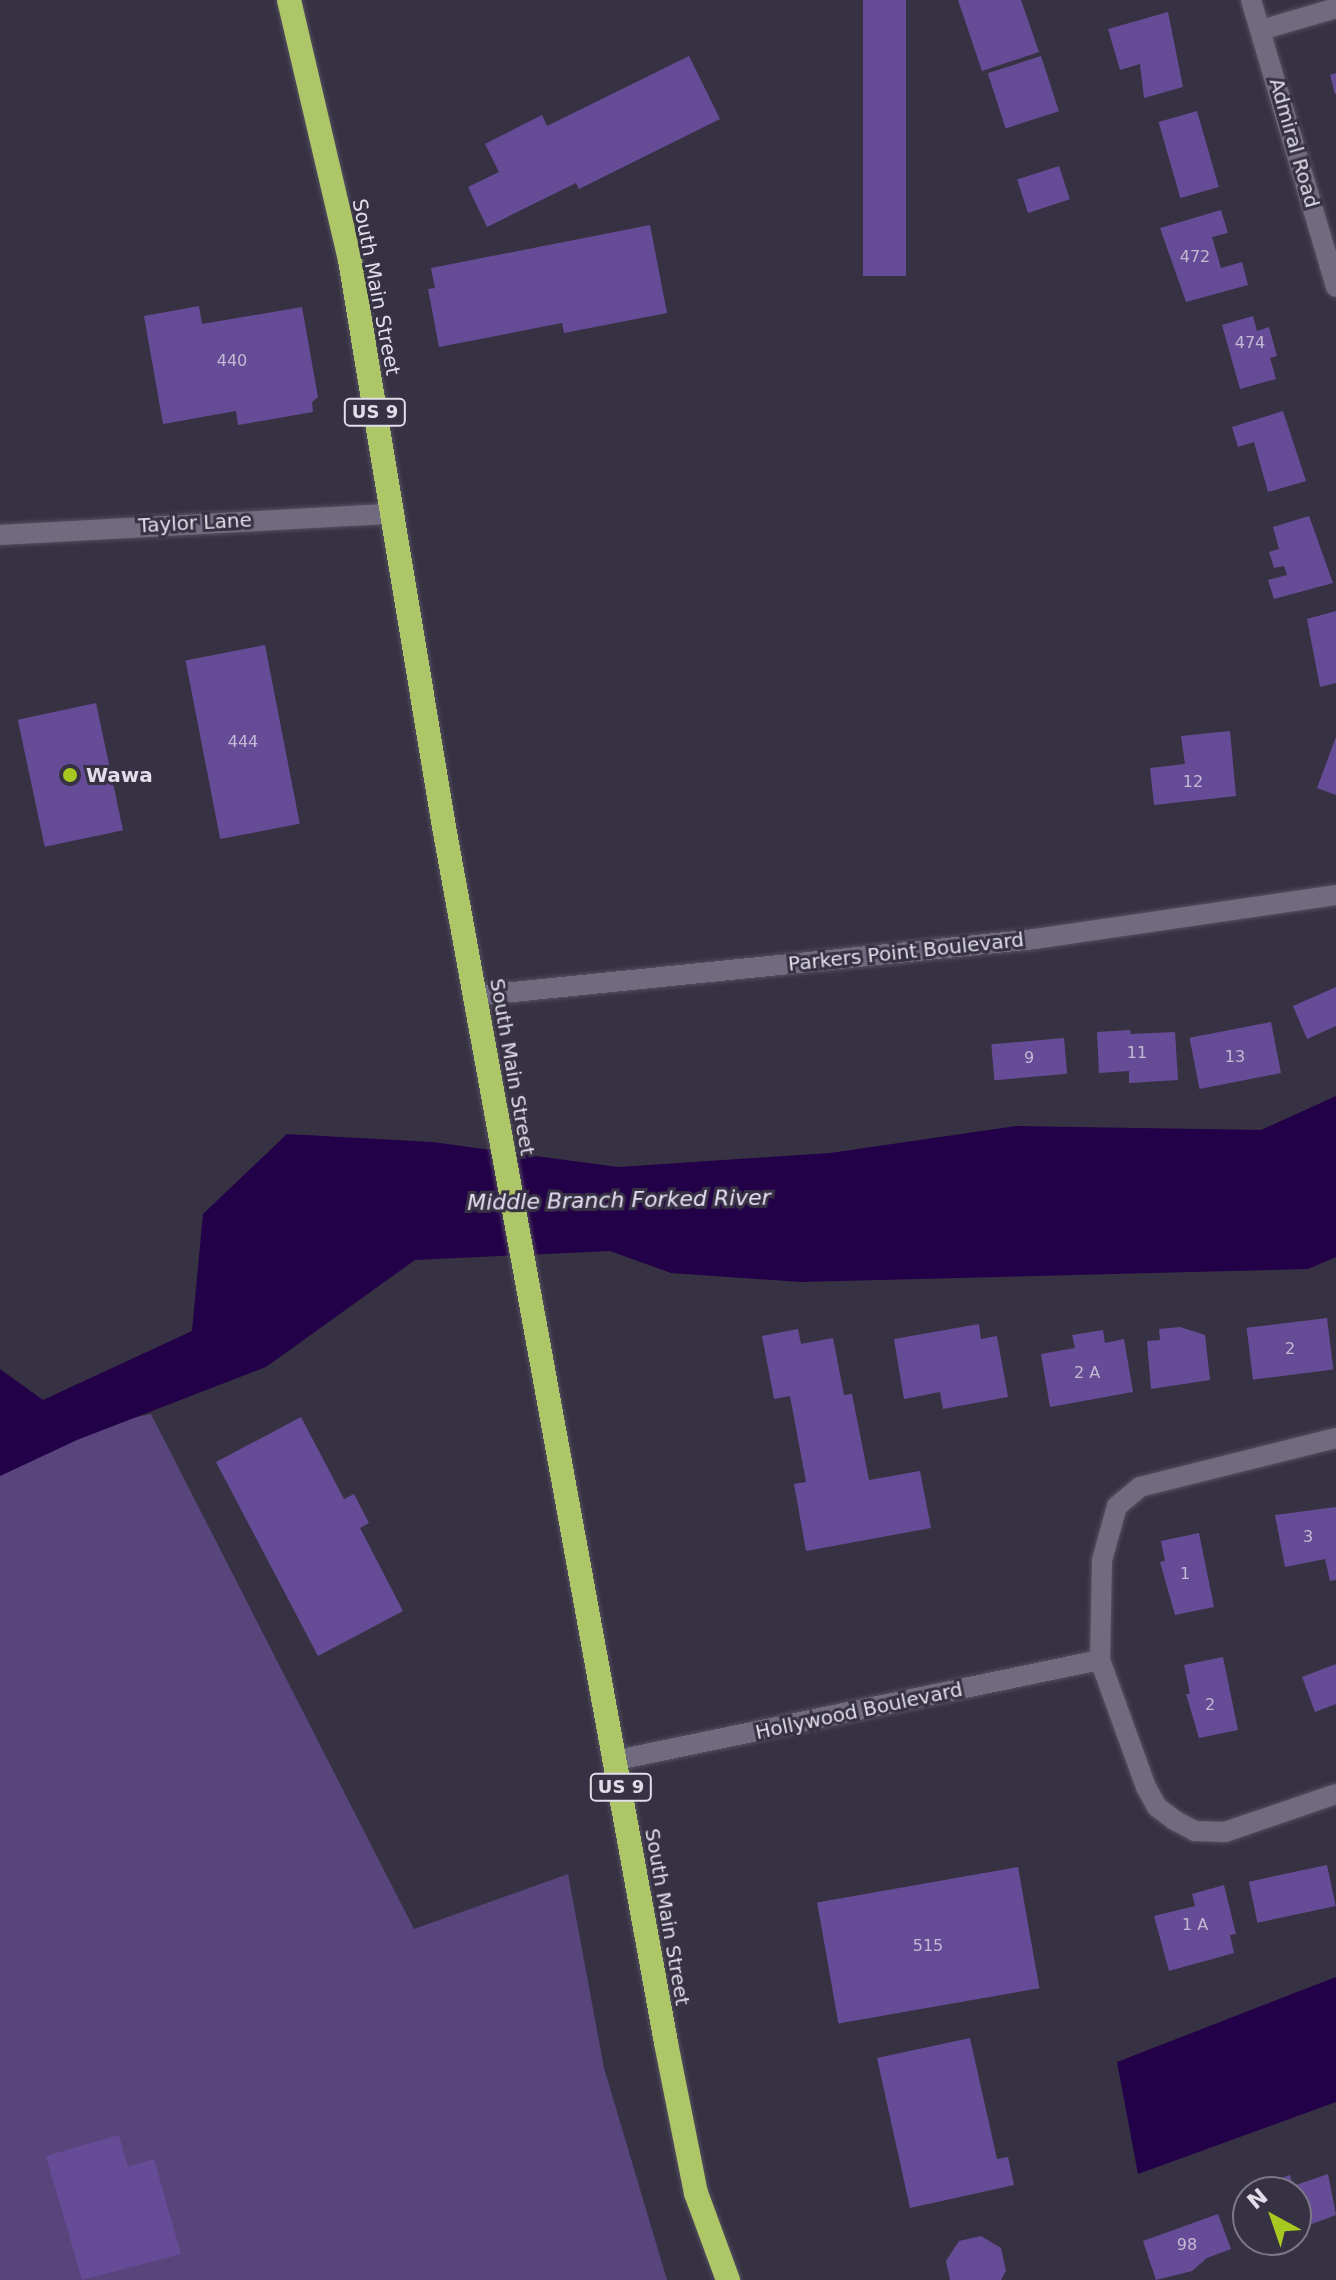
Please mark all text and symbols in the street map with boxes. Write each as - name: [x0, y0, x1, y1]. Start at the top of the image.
- street label: Admiral Road: [1264, 75, 1324, 211]
- street label: South Main Street: [347, 197, 405, 377]
- house number: 472: [1180, 247, 1210, 267]
- house number: 474: [1235, 333, 1265, 353]
- house number: 440: [217, 351, 247, 371]
- road number: US 9: [343, 398, 407, 426]
- street label: Taylor Lane: [138, 508, 252, 538]
- house number: 444: [228, 732, 258, 752]
- place label: Wawa: [86, 763, 153, 787]
- marker: Wawa: [61, 766, 79, 784]
- house number: 12: [1183, 772, 1203, 792]
- street label: Parkers Point Boulevard: [787, 928, 1025, 976]
- street label: South Main Street: [485, 977, 539, 1157]
- house number: 11: [1127, 1043, 1147, 1063]
- house number: 13: [1225, 1047, 1245, 1067]
- house number: 9: [1024, 1048, 1034, 1068]
- water label: Middle Branch Forked River: [467, 1184, 771, 1216]
- house number: 2: [1285, 1339, 1295, 1359]
- house number: 2 A: [1074, 1363, 1100, 1383]
- house number: 3: [1303, 1527, 1313, 1547]
- house number: 1: [1180, 1564, 1190, 1584]
- street label: Hollywood Boulevard: [753, 1677, 965, 1745]
- house number: 2: [1205, 1695, 1215, 1715]
- road number: US 9: [589, 1773, 653, 1801]
- street label: South Main Street: [640, 1827, 694, 2007]
- house number: 1 A: [1182, 1915, 1208, 1935]
- house number: 515: [913, 1936, 943, 1956]
- north arrow: [1232, 2176, 1312, 2256]
- text: N: [1242, 2183, 1273, 2214]
- house number: 98: [1177, 2235, 1197, 2255]

